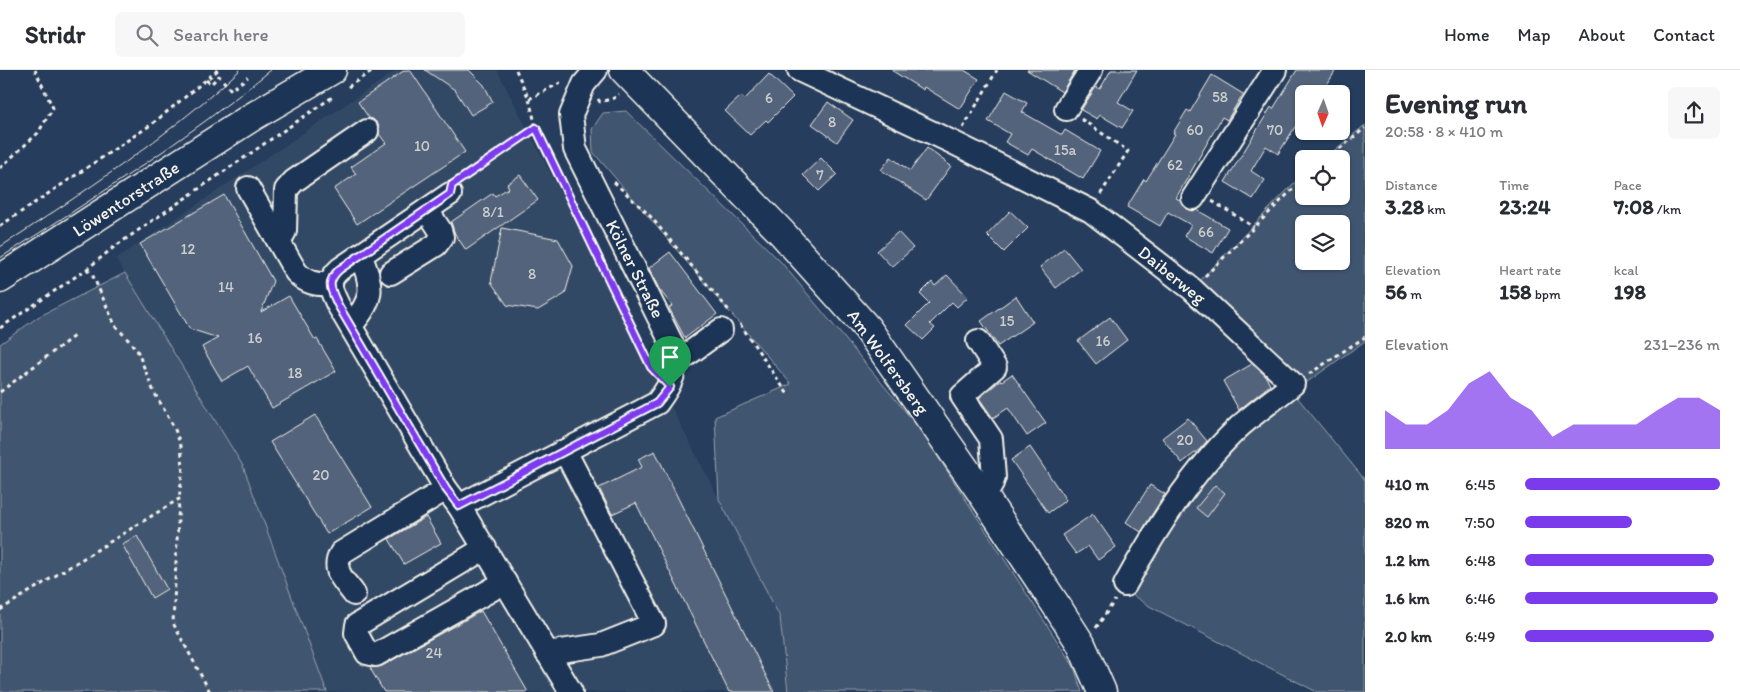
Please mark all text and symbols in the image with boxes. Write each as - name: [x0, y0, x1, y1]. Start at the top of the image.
- search box: [115, 12, 465, 57]
- text: Stridr: [25, 20, 85, 49]
- icon: search: [133, 21, 161, 49]
- text: Search here: [173, 23, 269, 46]
- text: Home: [1444, 24, 1490, 46]
- text: Map: [1518, 24, 1551, 46]
- text: About: [1579, 24, 1625, 46]
- text: Contact: [1653, 24, 1715, 46]
- north arrow: [1295, 85, 1350, 140]
- map controls: [1295, 85, 1350, 270]
- text: Evening run: [1385, 86, 1527, 120]
- button: share: [1668, 87, 1720, 139]
- house number: 58: [1212, 88, 1228, 106]
- house number: 6: [765, 89, 773, 107]
- house number: 8: [828, 113, 836, 131]
- house number: 60: [1186, 121, 1204, 139]
- house number: 70: [1267, 121, 1283, 139]
- text: 20:58 · 8 × 410 m: [1385, 122, 1503, 141]
- house number: 10: [414, 137, 430, 155]
- house number: 15a: [1054, 141, 1077, 159]
- button: locate: [1295, 150, 1350, 205]
- street label: Löwentorstraße: [69, 156, 183, 242]
- house number: 62: [1167, 156, 1183, 174]
- house number: 7: [816, 166, 824, 184]
- text: Distance: [1385, 177, 1437, 194]
- text: Time: [1499, 177, 1529, 194]
- text: Pace: [1614, 177, 1642, 194]
- text: 3.28: [1385, 194, 1424, 219]
- text: 23:24: [1499, 194, 1551, 219]
- text: 7:08: [1614, 194, 1654, 219]
- text: km: [1424, 201, 1446, 218]
- text: /km: [1654, 201, 1681, 218]
- house number: 8/1: [482, 203, 504, 221]
- button: layers: [1295, 215, 1350, 270]
- street label: Kölner Straße: [601, 216, 669, 322]
- house number: 66: [1198, 223, 1214, 241]
- house number: 12: [181, 240, 196, 258]
- street label: Daiberweg: [1134, 241, 1211, 309]
- text: Elevation: [1385, 262, 1441, 279]
- text: Heart rate: [1499, 262, 1561, 279]
- text: kcal: [1614, 262, 1639, 279]
- house number: 8: [528, 265, 536, 283]
- house number: 14: [218, 278, 234, 296]
- text: 56: [1385, 279, 1407, 304]
- text: 158: [1499, 279, 1532, 304]
- text: 198: [1614, 279, 1646, 304]
- text: m: [1407, 286, 1422, 303]
- text: bpm: [1532, 286, 1561, 303]
- street label: Am Wolfersberg: [842, 305, 934, 420]
- house number: 15: [1000, 312, 1015, 330]
- house number: 16: [248, 329, 263, 347]
- house number: 16: [1096, 332, 1111, 350]
- text: Elevation: [1385, 335, 1449, 354]
- text: 231–236 m: [1644, 335, 1720, 354]
- pin: [649, 336, 691, 387]
- icon: arrive: [656, 343, 684, 371]
- house number: 18: [287, 364, 303, 382]
- house number: 20: [1176, 431, 1194, 449]
- house number: 20: [312, 466, 330, 484]
- text: 410 m: [1385, 475, 1429, 494]
- text: 6:45: [1465, 475, 1495, 494]
- text: 820 m: [1385, 513, 1429, 532]
- text: 7:50: [1465, 513, 1495, 532]
- text: 1.2 km: [1385, 551, 1430, 570]
- text: 6:48: [1465, 551, 1496, 570]
- text: 1.6 km: [1385, 589, 1430, 608]
- text: 6:46: [1465, 589, 1495, 608]
- text: 2.0 km: [1385, 627, 1432, 646]
- text: 6:49: [1465, 627, 1495, 646]
- house number: 24: [426, 644, 442, 662]

